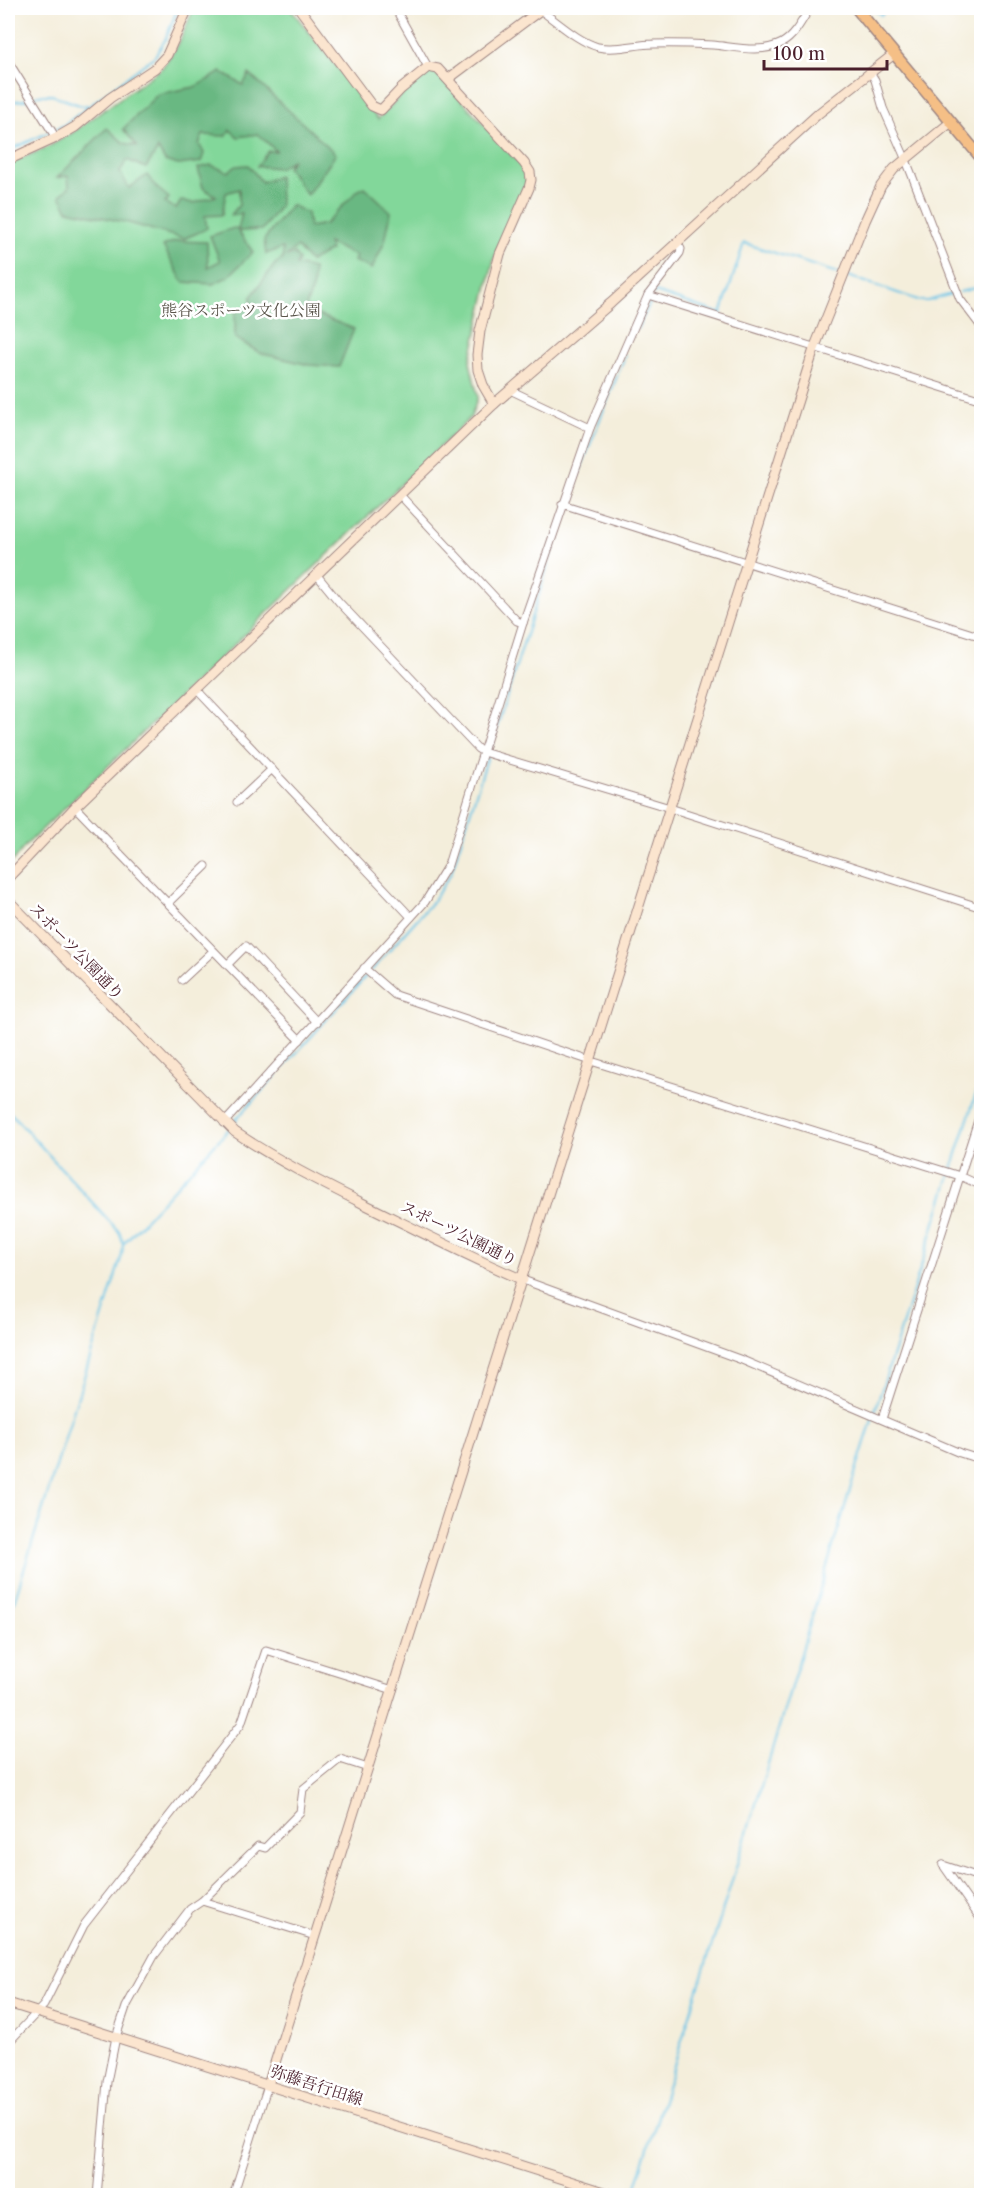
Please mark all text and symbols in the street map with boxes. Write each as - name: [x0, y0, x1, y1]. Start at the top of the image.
- scale bar: [764, 33, 887, 71]
- text: 100 m: [773, 43, 825, 65]
- park label: 熊谷スポーツ文化公園: [161, 300, 321, 320]
- street label: スポーツ公園通り: [26, 898, 128, 1004]
- street label: スポーツ公園通り: [397, 1196, 521, 1270]
- street label: 弥藤吾行田線: [268, 2061, 366, 2109]

